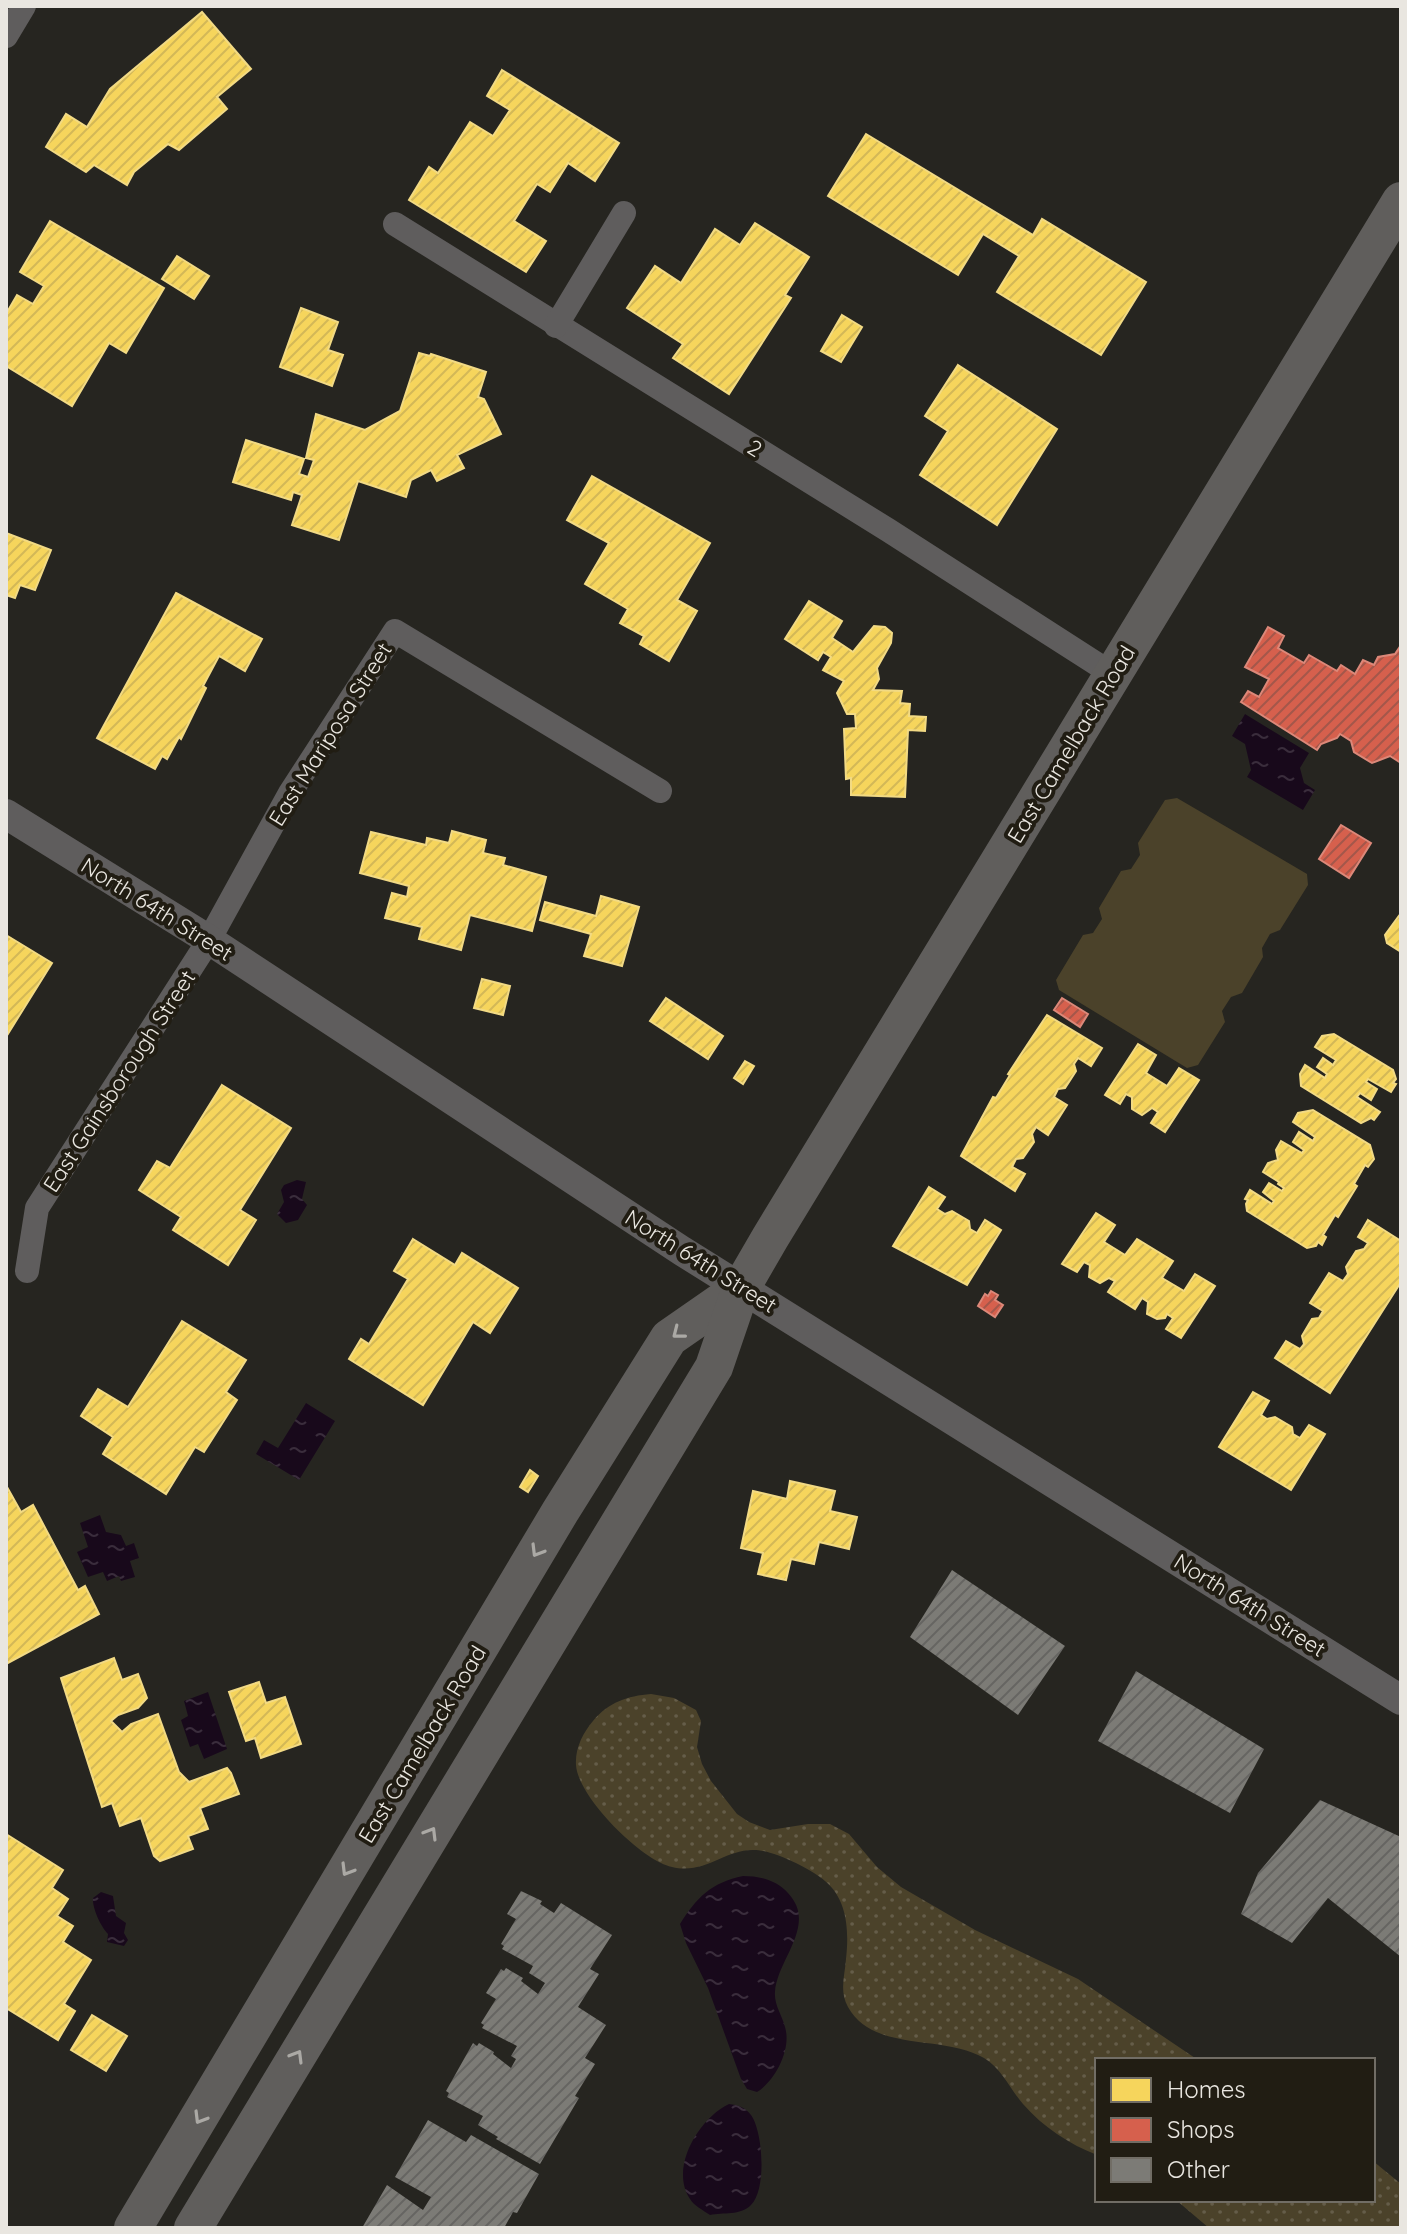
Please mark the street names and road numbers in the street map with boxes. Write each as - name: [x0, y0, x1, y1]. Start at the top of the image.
- street label: 2: [742, 433, 768, 463]
- street label: East Mariposa Street: [262, 637, 398, 831]
- street label: East Camelback Road: [1001, 640, 1141, 848]
- street label: North 64th Street: [76, 851, 238, 967]
- street label: East Gainsborough Street: [37, 965, 201, 1197]
- street label: North 64th Street: [620, 1203, 782, 1319]
- street label: North 64th Street: [1169, 1547, 1331, 1663]
- street label: East Camelback Road: [352, 1640, 492, 1848]

